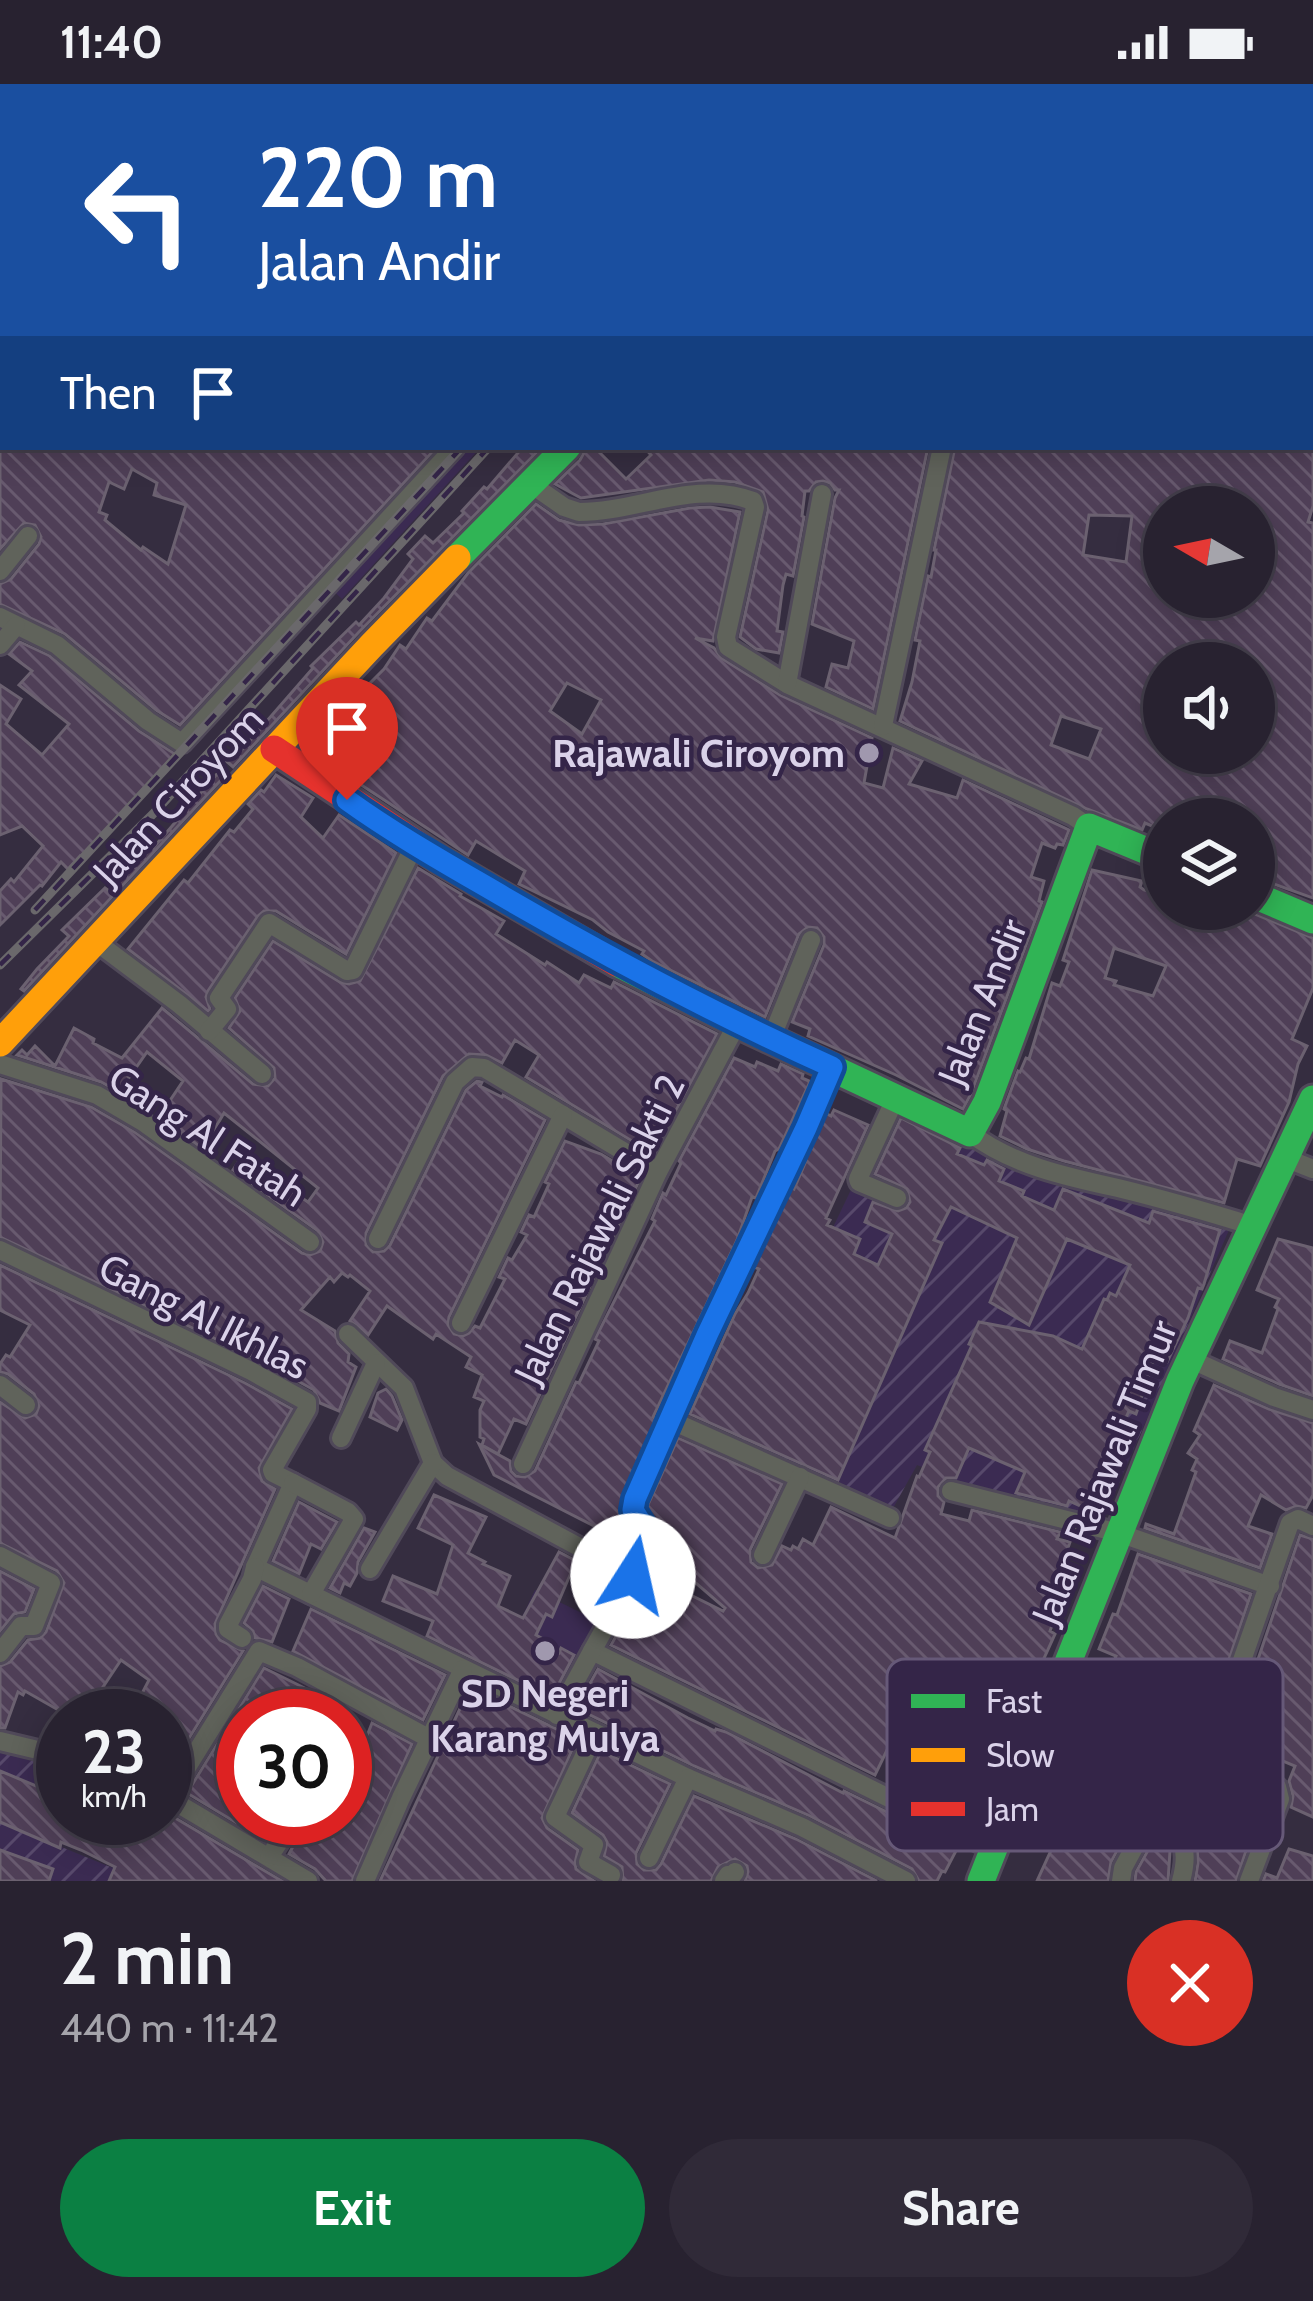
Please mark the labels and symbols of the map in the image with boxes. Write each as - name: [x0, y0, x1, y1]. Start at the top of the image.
- north arrow: [1143, 486, 1275, 618]
- pin: [296, 677, 398, 800]
- street label: Jalan Ciroyom: [82, 695, 273, 896]
- place label: Rajawali Ciroyom: [552, 729, 845, 777]
- marker: Rajawali Ciroyom: [856, 740, 882, 766]
- street label: Jalan Andir: [927, 911, 1037, 1093]
- street label: Gang Al Fatah: [100, 1053, 316, 1217]
- street label: Jalan Rajawali Sakti 2: [503, 1067, 695, 1392]
- street label: Gang Al Ikhlas: [91, 1243, 317, 1389]
- street label: Jalan Rajawali Timur: [1021, 1312, 1187, 1632]
- position arrow: [570, 1513, 696, 1639]
- marker: SD Negeri Karang Mulya: [532, 1638, 558, 1664]
- legend: [887, 1659, 1283, 1851]
- place label: SD Negeri Karang Mulya: [430, 1669, 660, 1762]
- text: Fast: [986, 1681, 1042, 1721]
- speed limit sign: 30: [216, 1689, 372, 1845]
- text: Slow: [986, 1735, 1055, 1775]
- text: Jam: [985, 1789, 1039, 1829]

